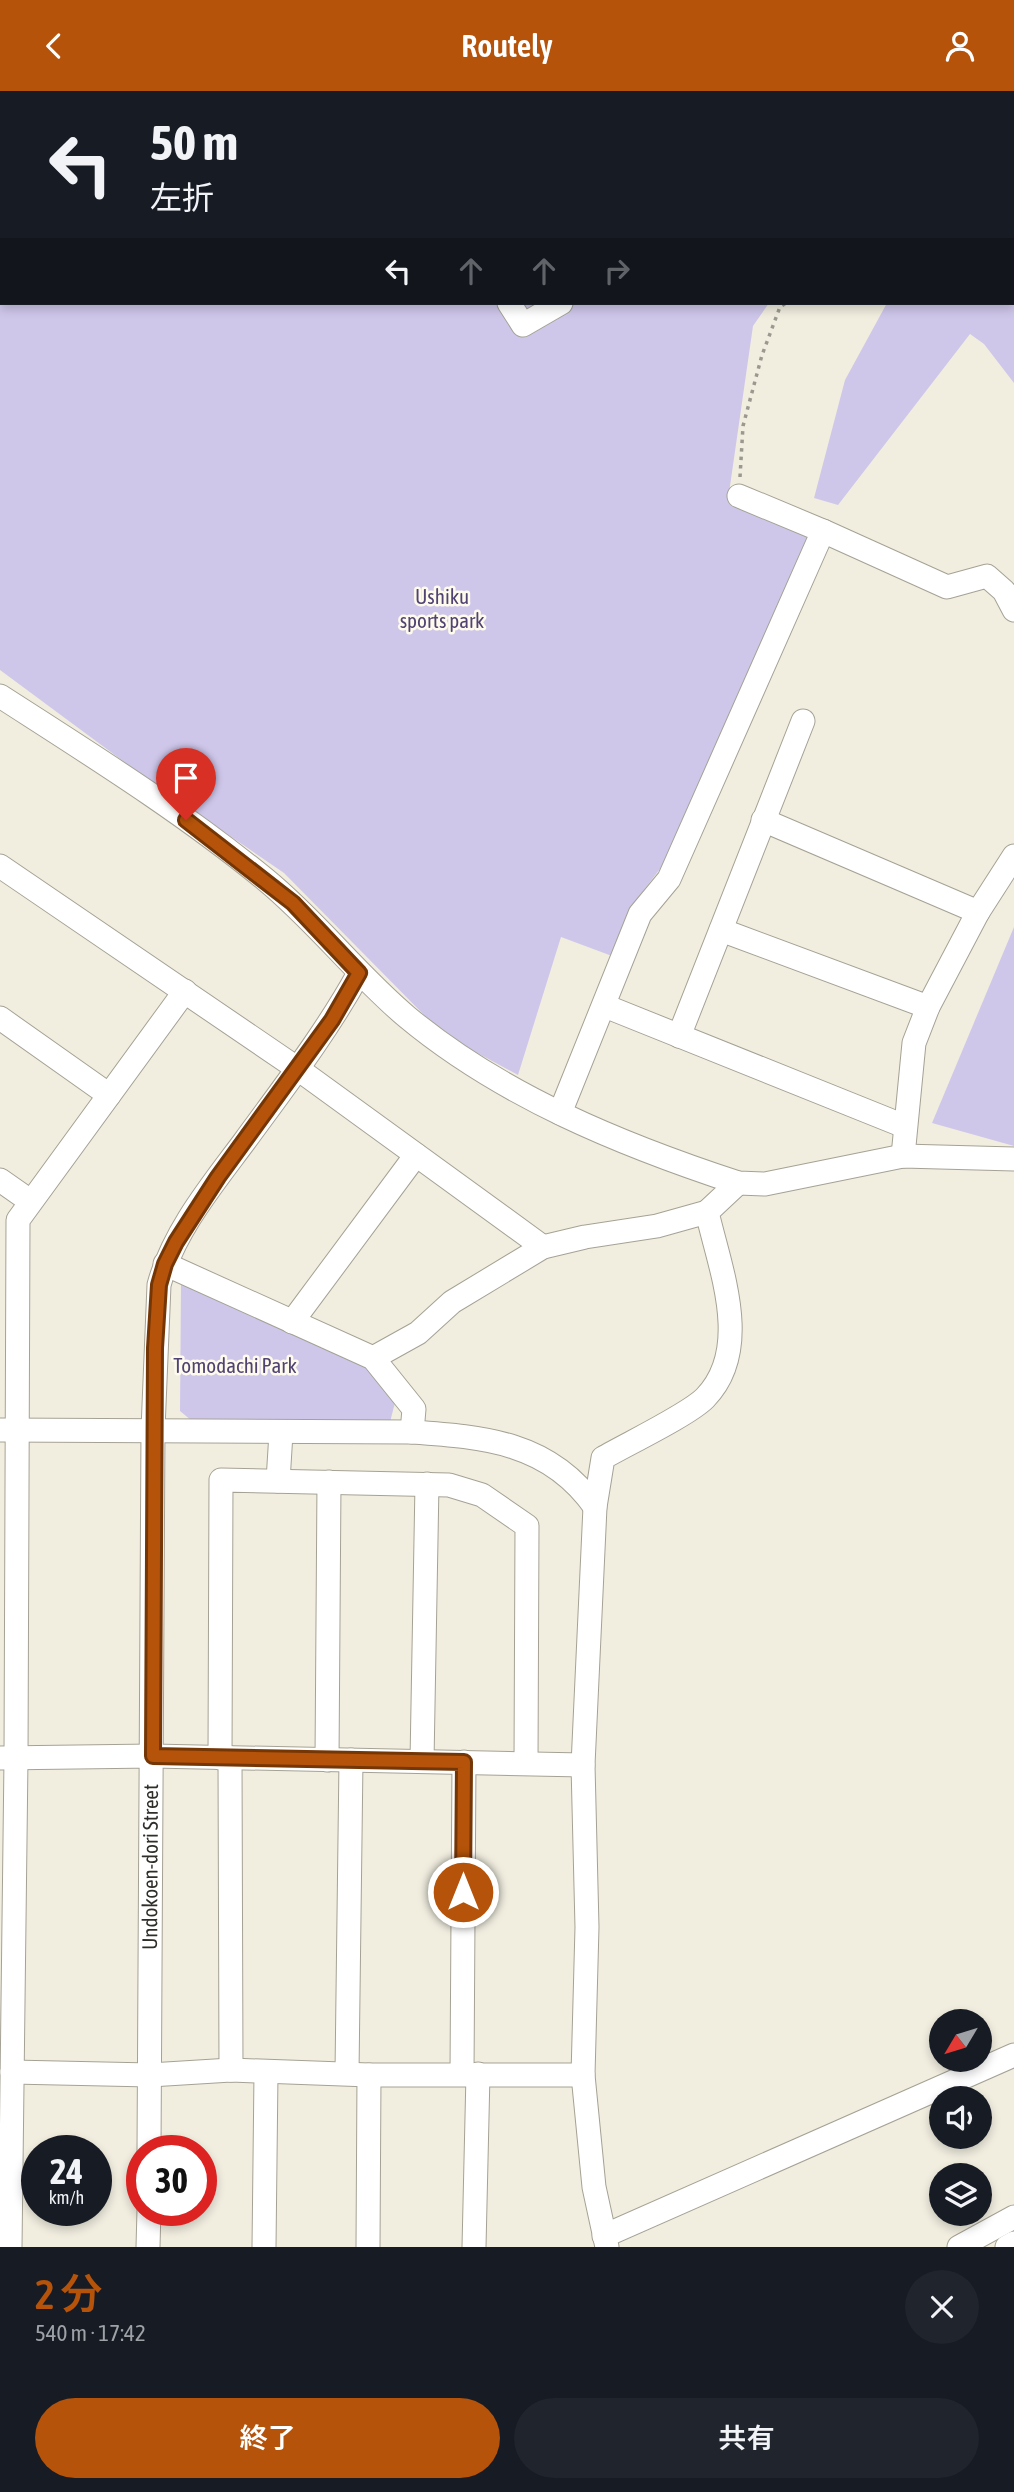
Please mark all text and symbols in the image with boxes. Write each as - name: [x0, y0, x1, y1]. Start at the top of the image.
- icon: back: [35, 27, 73, 65]
- text: Routely: [461, 27, 553, 64]
- icon: person: [941, 27, 979, 65]
- text: 50 m: [150, 114, 238, 170]
- icon: left: [35, 119, 126, 210]
- text: 左折: [150, 179, 214, 216]
- icon: left: [379, 252, 417, 290]
- icon: ahead: [452, 252, 490, 290]
- icon: ahead: [525, 252, 563, 290]
- icon: right: [598, 252, 636, 290]
- park label: Ushiku sports park: [400, 584, 484, 632]
- pin: [156, 748, 216, 820]
- icon: arrive: [167, 759, 205, 797]
- park label: Tomodachi Park: [173, 1353, 297, 1377]
- street label: Undokoen-dori Street: [137, 1784, 162, 1950]
- position arrow: [426, 1855, 500, 1929]
- north arrow: [929, 2009, 992, 2072]
- map controls: [929, 2009, 992, 2226]
- button: sound: [929, 2086, 992, 2149]
- speed limit sign: 30: [126, 2135, 217, 2226]
- text: 24: [50, 2151, 83, 2191]
- button: layers: [929, 2163, 992, 2226]
- text: km/h: [49, 2187, 84, 2208]
- text: 2 分: [35, 2270, 103, 2318]
- button: close: [905, 2270, 979, 2344]
- text: 540 m · 17:42: [35, 2320, 146, 2346]
- button: 終了: [35, 2398, 500, 2478]
- button: 共有: [514, 2398, 979, 2478]

